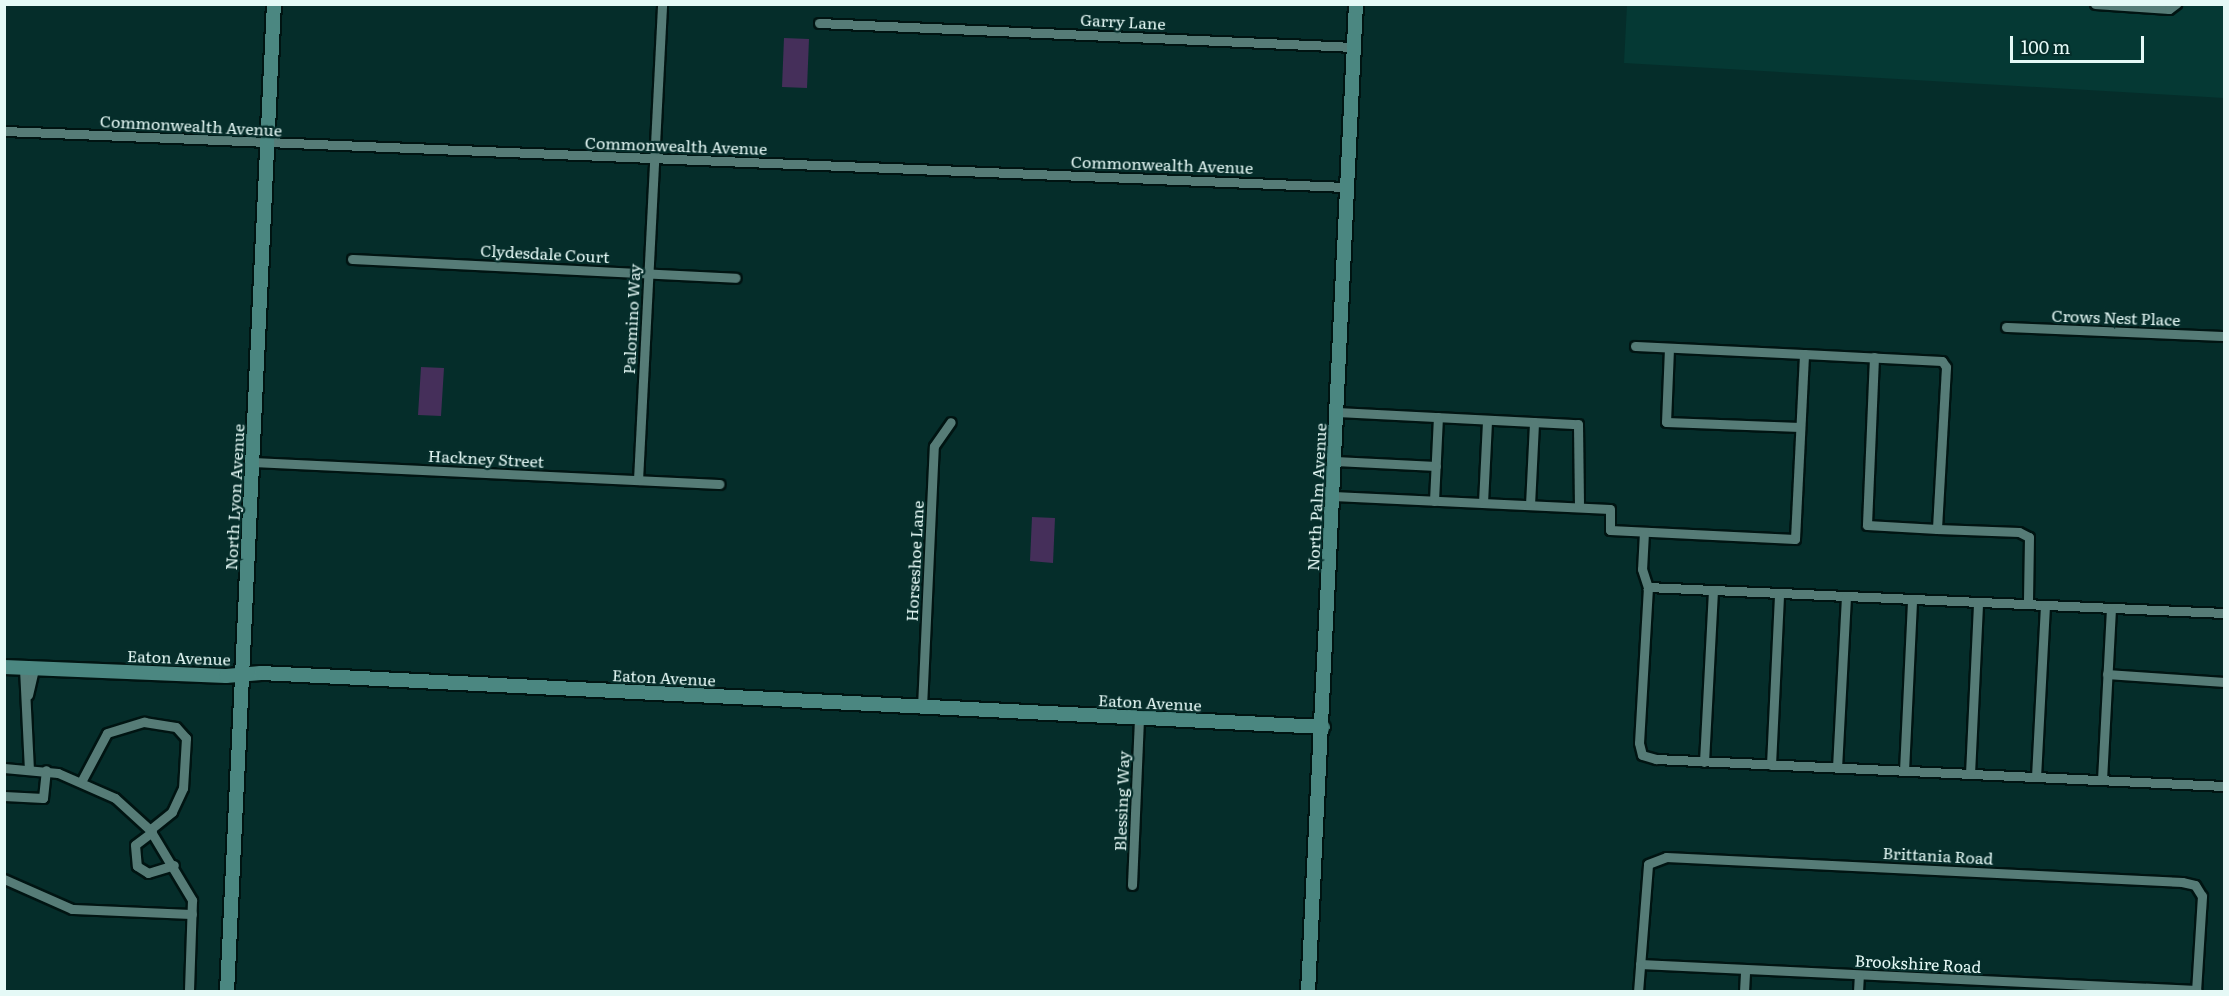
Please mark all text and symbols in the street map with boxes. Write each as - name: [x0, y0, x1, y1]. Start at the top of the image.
- street label: Garry Lane: [1080, 9, 1166, 33]
- scale bar: [2013, 24, 2146, 62]
- text: 100 m: [2021, 33, 2070, 60]
- street label: Commonwealth Avenue: [99, 111, 283, 139]
- street label: Commonwealth Avenue: [584, 132, 768, 158]
- street label: Commonwealth Avenue: [1070, 151, 1254, 177]
- street label: Clydesdale Court: [480, 240, 610, 266]
- street label: Palomino Way: [619, 263, 643, 375]
- street label: Crows Nest Place: [2051, 305, 2181, 329]
- street label: North Lyon Avenue: [221, 423, 247, 571]
- street label: North Palm Avenue: [1303, 423, 1329, 571]
- street label: Hackney Street: [427, 445, 545, 471]
- street label: Horseshoe Lane: [901, 500, 927, 622]
- street label: Eaton Avenue: [127, 646, 231, 668]
- street label: Eaton Avenue: [612, 665, 716, 689]
- street label: Eaton Avenue: [1098, 690, 1202, 714]
- street label: Blessing Way: [1110, 750, 1132, 852]
- street label: Brittania Road: [1882, 843, 1994, 867]
- street label: Brookshire Road: [1854, 950, 1982, 976]

